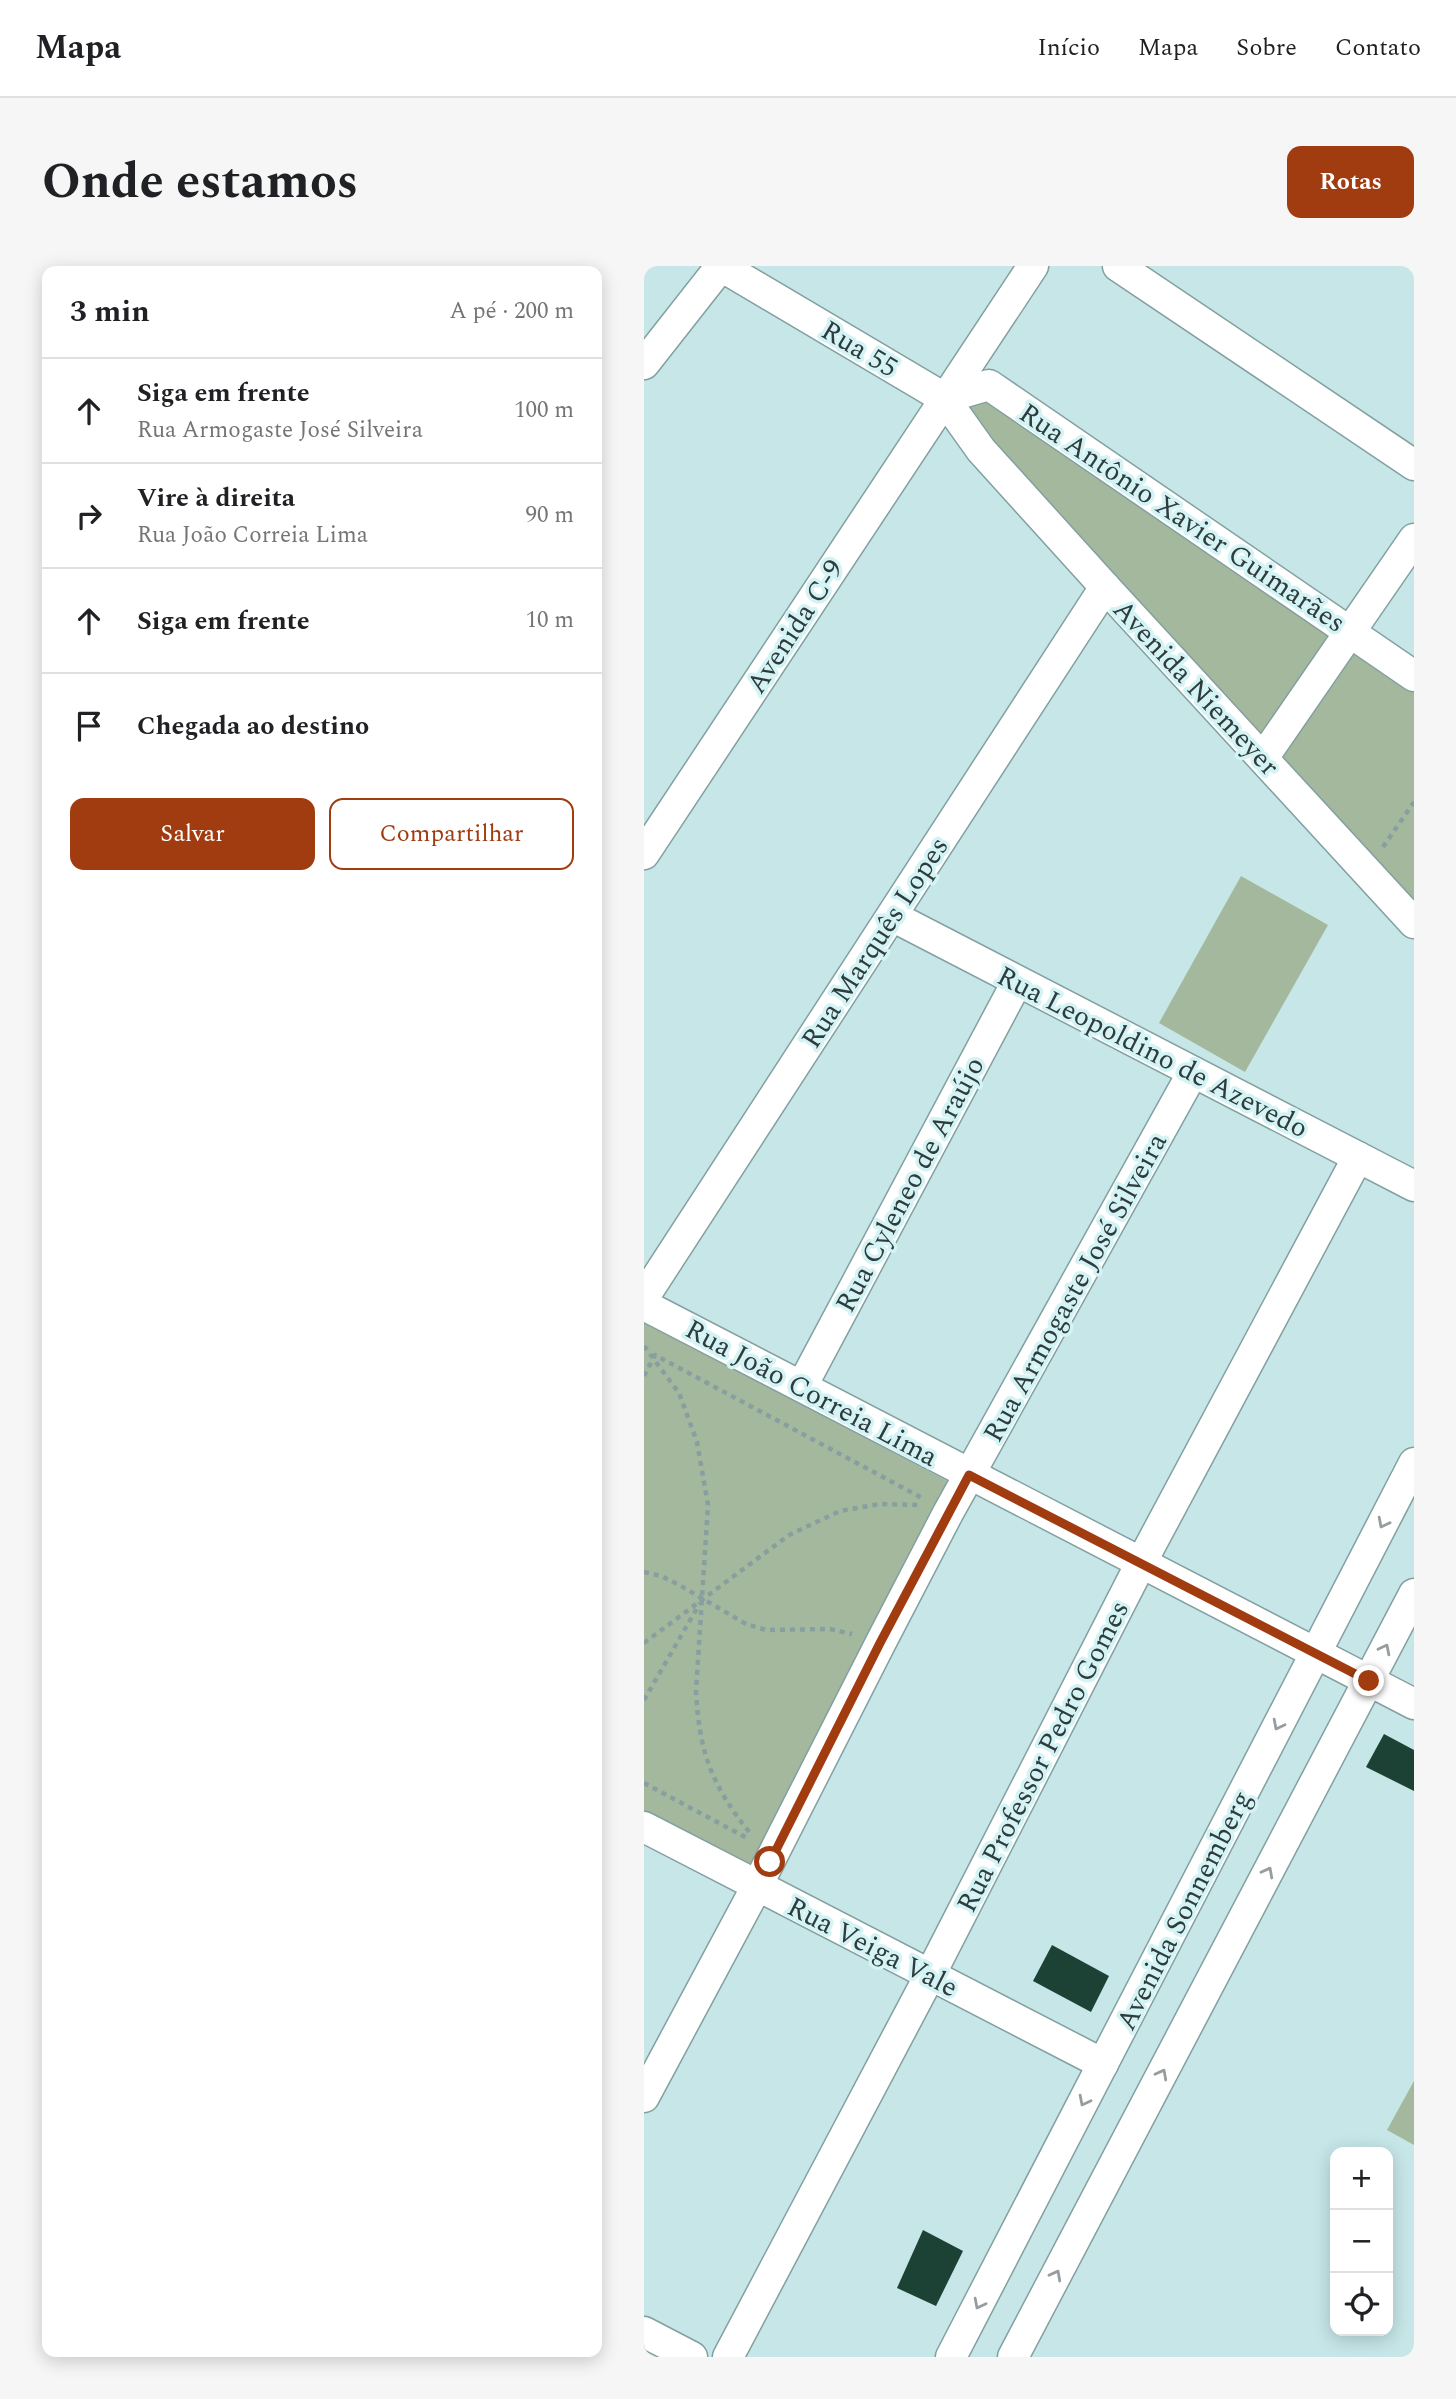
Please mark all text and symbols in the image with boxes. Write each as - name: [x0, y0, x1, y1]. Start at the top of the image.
- text: Mapa: [35, 23, 121, 73]
- text: Início: [1037, 30, 1100, 66]
- text: Mapa: [1138, 30, 1198, 66]
- text: Sobre: [1236, 30, 1297, 66]
- text: Contato: [1335, 30, 1421, 66]
- text: Onde estamos: [42, 145, 358, 220]
- button: Rotas: [1287, 146, 1414, 218]
- text: 3 min: [70, 289, 150, 335]
- text: A pé · 200 m: [449, 294, 574, 329]
- street label: Rua 55: [813, 310, 906, 389]
- text: Siga em frente: [137, 373, 310, 413]
- icon: ahead: [70, 392, 108, 430]
- street label: Rua Antônio Xavier Guimarães: [1010, 392, 1354, 644]
- text: 100 m: [514, 393, 574, 428]
- text: Rua Armogaste José Silveira: [137, 413, 423, 448]
- text: Vire à direita: [137, 478, 295, 518]
- icon: right: [70, 497, 108, 535]
- text: 90 m: [525, 498, 574, 533]
- text: Rua João Correia Lima: [137, 518, 368, 553]
- street label: Avenida C-9: [736, 551, 855, 703]
- street label: Avenida Niemeyer: [1102, 590, 1290, 786]
- text: Siga em frente: [137, 601, 310, 641]
- icon: ahead: [70, 602, 108, 640]
- text: 10 m: [525, 603, 574, 638]
- text: Chegada ao destino: [137, 706, 369, 746]
- icon: arrive: [70, 707, 108, 745]
- button: Salvar: [70, 798, 315, 870]
- button: Compartilhar: [329, 798, 574, 870]
- street label: Rua Marquês Lopes: [790, 828, 960, 1057]
- street label: Rua Leopoldino de Azevedo: [989, 955, 1316, 1150]
- street label: Rua Cyleneo de Araújo: [825, 1049, 996, 1320]
- street label: Rua Armogaste José Silveira: [972, 1125, 1179, 1450]
- street label: Rua João Correia Lima: [677, 1308, 946, 1478]
- one-way arrow: [1377, 1516, 1391, 1528]
- street label: Rua Professor Pedro Gomes: [946, 1593, 1141, 1920]
- one-way arrow: [1377, 1644, 1391, 1656]
- route end: [1353, 1665, 1384, 1696]
- one-way arrow: [1273, 1718, 1286, 1730]
- street label: Avenida Sonnemberg: [1105, 1783, 1264, 2038]
- route start: [754, 1846, 785, 1877]
- one-way arrow: [1260, 1867, 1273, 1879]
- street label: Rua Veiga Vale: [779, 1886, 965, 2009]
- one-way arrow: [1154, 2068, 1167, 2081]
- one-way arrow: [1078, 2094, 1092, 2107]
- map controls: [1330, 2147, 1393, 2336]
- button: +: [1330, 2147, 1393, 2210]
- button: −: [1330, 2210, 1393, 2273]
- one-way arrow: [1048, 2270, 1061, 2282]
- button: locate: [1330, 2273, 1393, 2336]
- one-way arrow: [974, 2296, 987, 2309]

